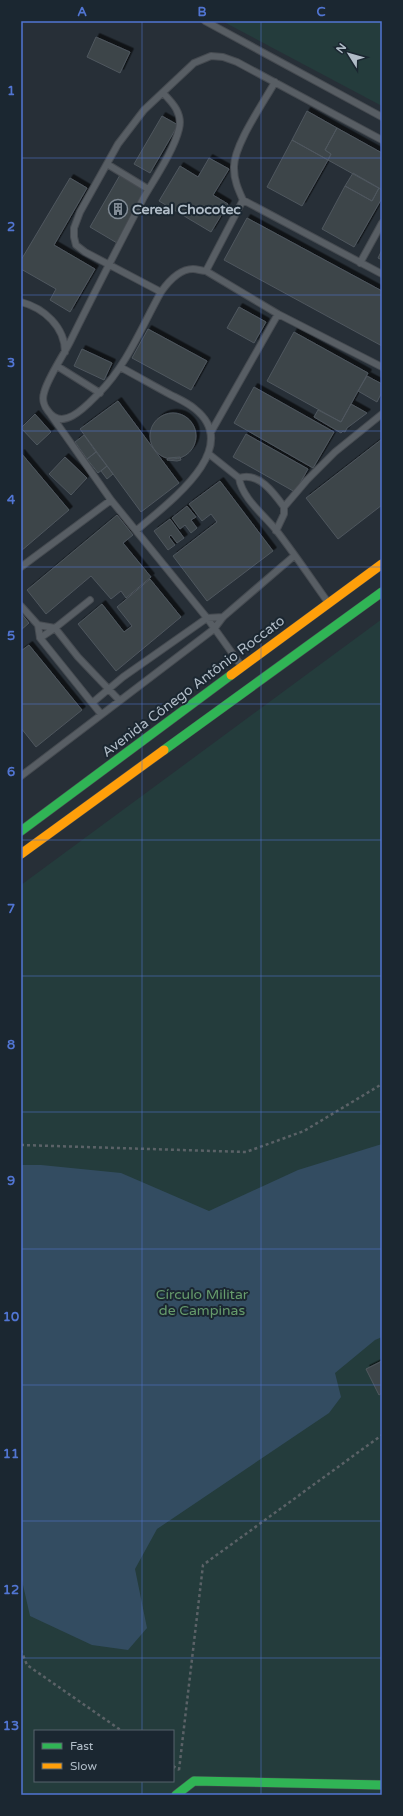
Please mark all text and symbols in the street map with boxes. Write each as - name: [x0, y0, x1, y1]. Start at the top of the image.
- text: A: [77, 4, 87, 20]
- text: B: [197, 4, 207, 20]
- text: C: [316, 4, 326, 20]
- north arrow: [329, 34, 369, 74]
- text: N: [334, 41, 349, 56]
- text: 1: [7, 83, 15, 99]
- building icon: Cereal Chocotec: [107, 198, 129, 220]
- place label: Cereal Chocotec: [132, 201, 241, 218]
- text: 2: [7, 219, 15, 235]
- text: 3: [7, 355, 15, 371]
- text: 4: [7, 492, 16, 508]
- street label: Avenida Cônego Antônio Roccato: [99, 612, 288, 761]
- text: 5: [7, 628, 15, 644]
- text: 6: [7, 764, 15, 780]
- text: 7: [7, 901, 15, 917]
- text: 8: [7, 1037, 15, 1053]
- text: 9: [7, 1173, 15, 1189]
- park label: Círculo Militar de Campinas: [156, 1286, 249, 1319]
- text: 10: [3, 1309, 19, 1325]
- text: 11: [3, 1446, 19, 1462]
- text: 12: [3, 1582, 19, 1598]
- text: 13: [3, 1718, 19, 1734]
- legend: [34, 1730, 174, 1782]
- text: Fast: [70, 1739, 94, 1753]
- text: Slow: [70, 1759, 97, 1773]

